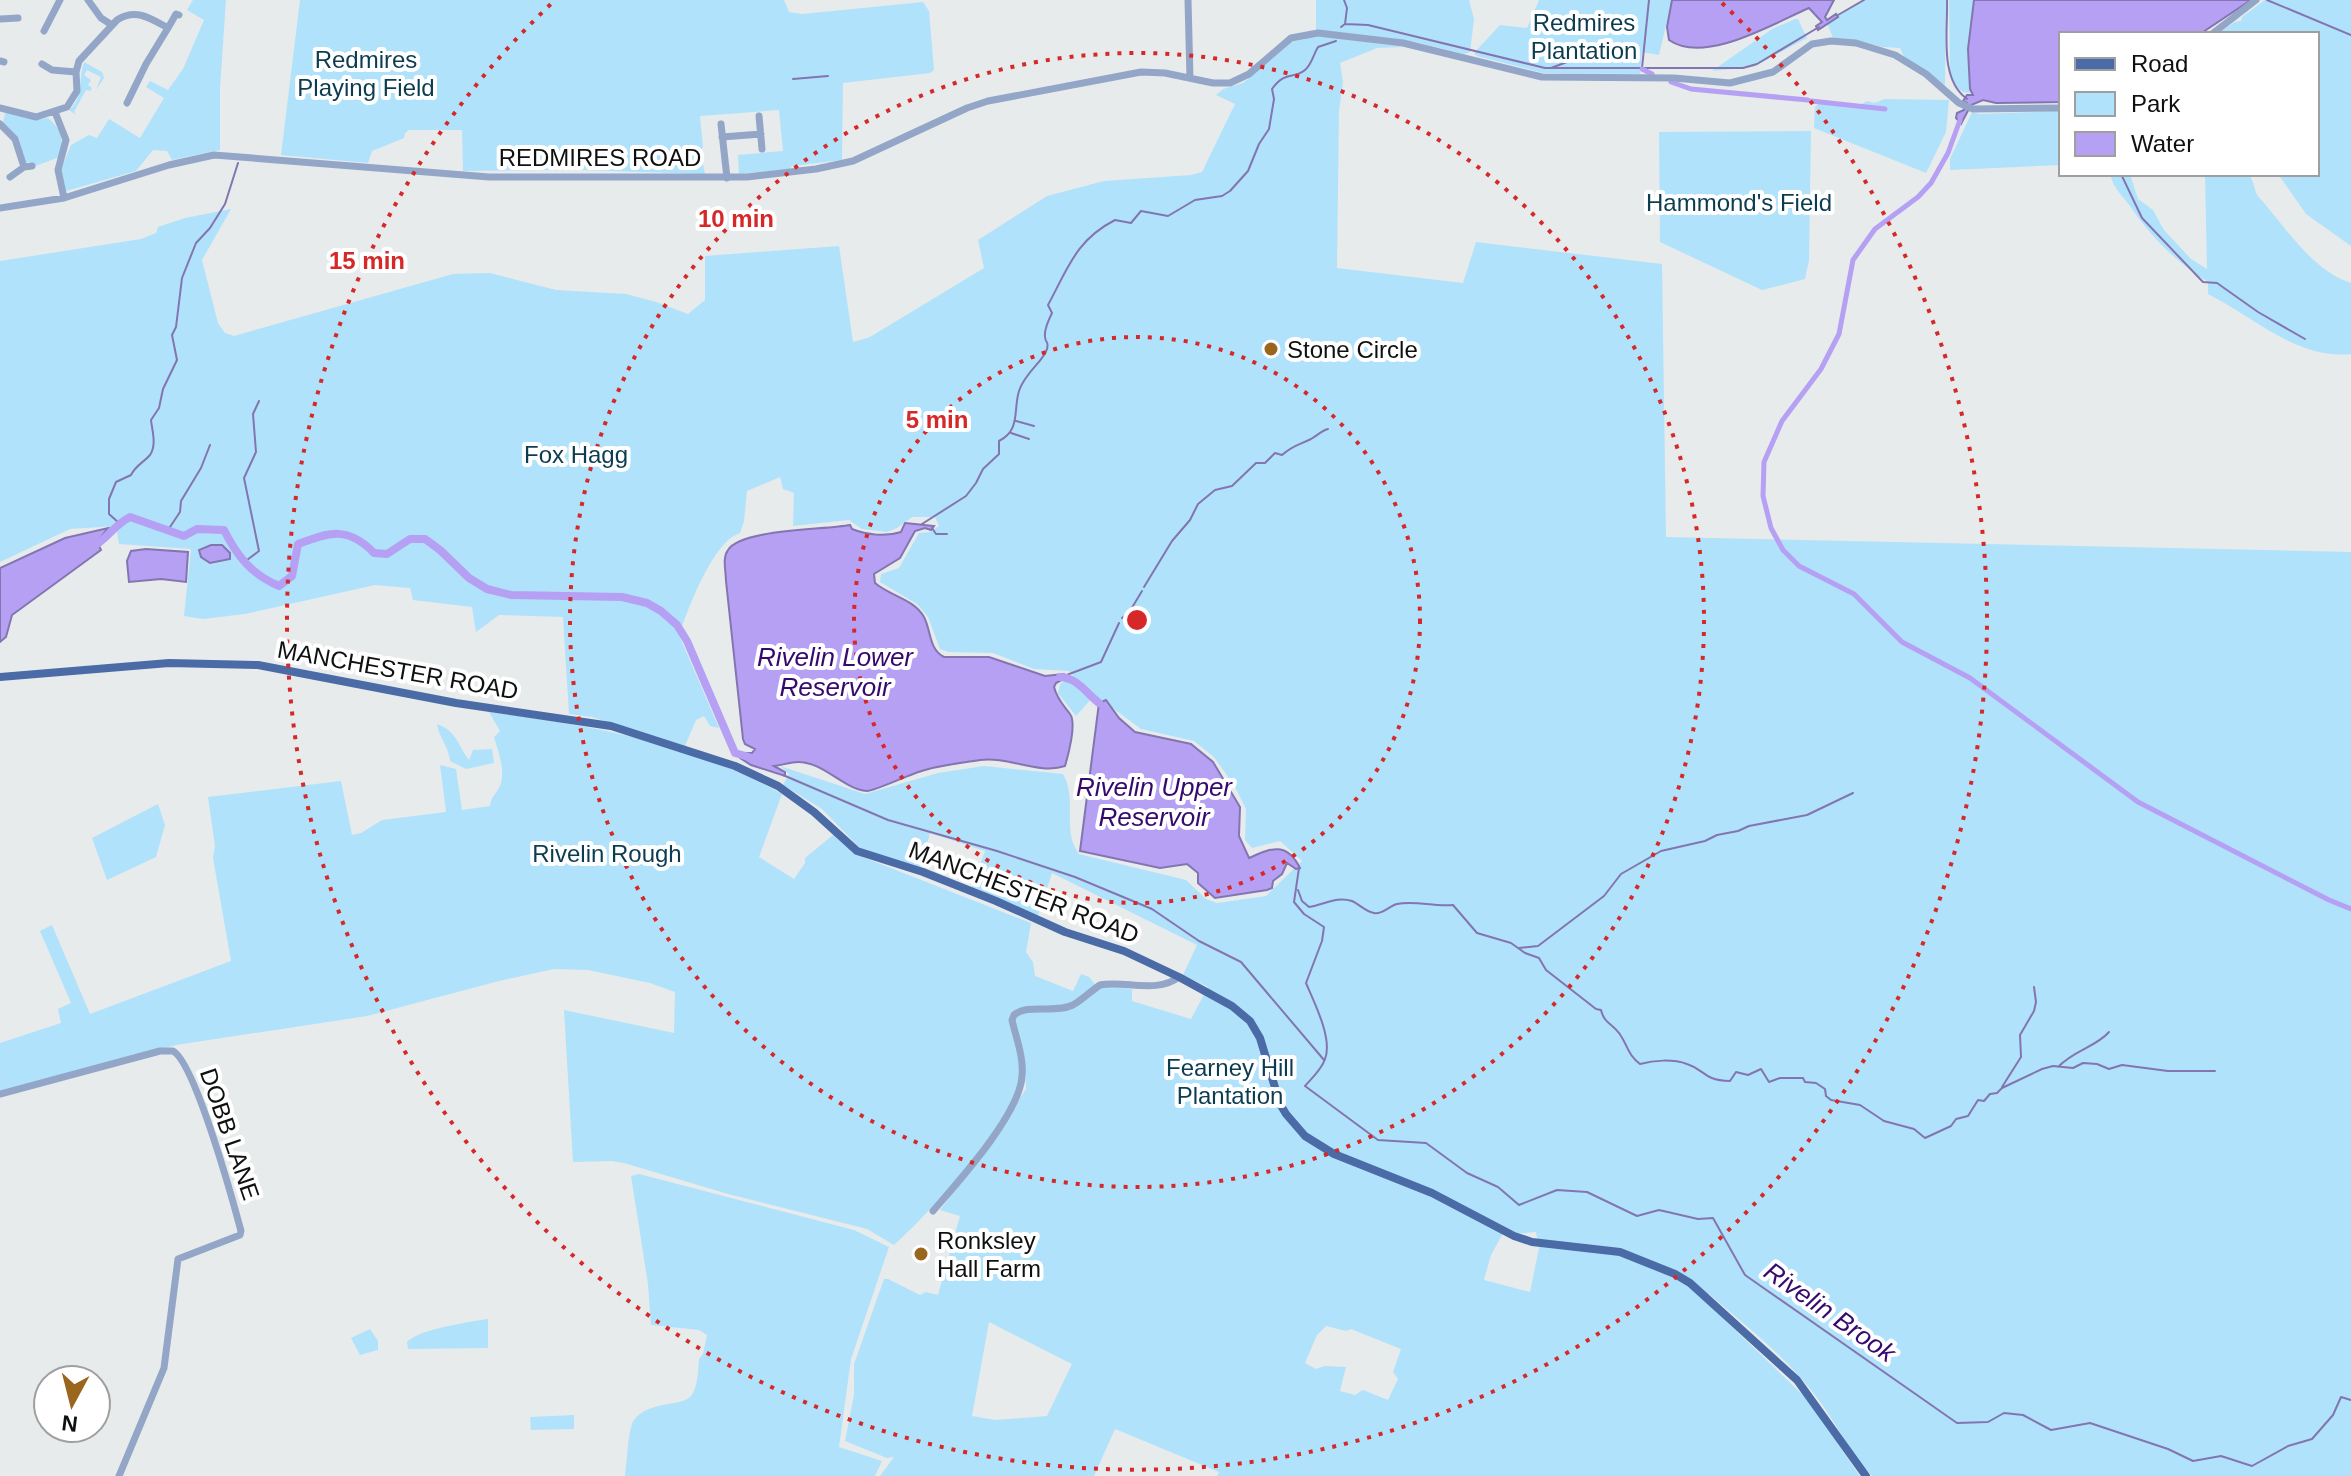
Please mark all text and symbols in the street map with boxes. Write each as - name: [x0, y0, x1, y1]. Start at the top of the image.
- park label: Redmires Plantation: [1531, 9, 1637, 64]
- legend: [2059, 32, 2319, 176]
- park label: Redmires Playing Field: [297, 46, 435, 101]
- text: Road: [2131, 50, 2188, 77]
- text: Park: [2131, 90, 2181, 117]
- text: Water: [2131, 130, 2194, 157]
- street label: REDMIRES ROAD: [499, 144, 701, 171]
- park label: Hammond's Field: [1646, 189, 1832, 216]
- text: 10 min: [698, 205, 774, 232]
- text: 15 min: [329, 247, 405, 274]
- place label: Stone Circle: [1287, 336, 1418, 363]
- marker: Stone Circle: [1262, 340, 1280, 358]
- text: 5 min: [906, 406, 968, 433]
- park label: Fox Hagg: [524, 441, 628, 468]
- centre of rings: [1123, 606, 1151, 634]
- street label: MANCHESTER ROAD: [275, 636, 521, 704]
- water label: Rivelin Lower Reservoir: [757, 642, 914, 702]
- water label: Rivelin Upper Reservoir: [1076, 772, 1233, 832]
- street label: MANCHESTER ROAD: [905, 836, 1143, 948]
- park label: Rivelin Rough: [532, 840, 682, 867]
- park label: Fearney Hill Plantation: [1166, 1054, 1294, 1109]
- street label: DOBB LANE: [195, 1065, 265, 1203]
- place label: Ronksley Hall Farm: [937, 1227, 1041, 1282]
- marker: Ronksley Hall Farm: [912, 1245, 930, 1263]
- water label: Rivelin Brook: [1759, 1256, 1903, 1369]
- north arrow: [32, 1364, 112, 1444]
- text: N: [60, 1410, 79, 1437]

